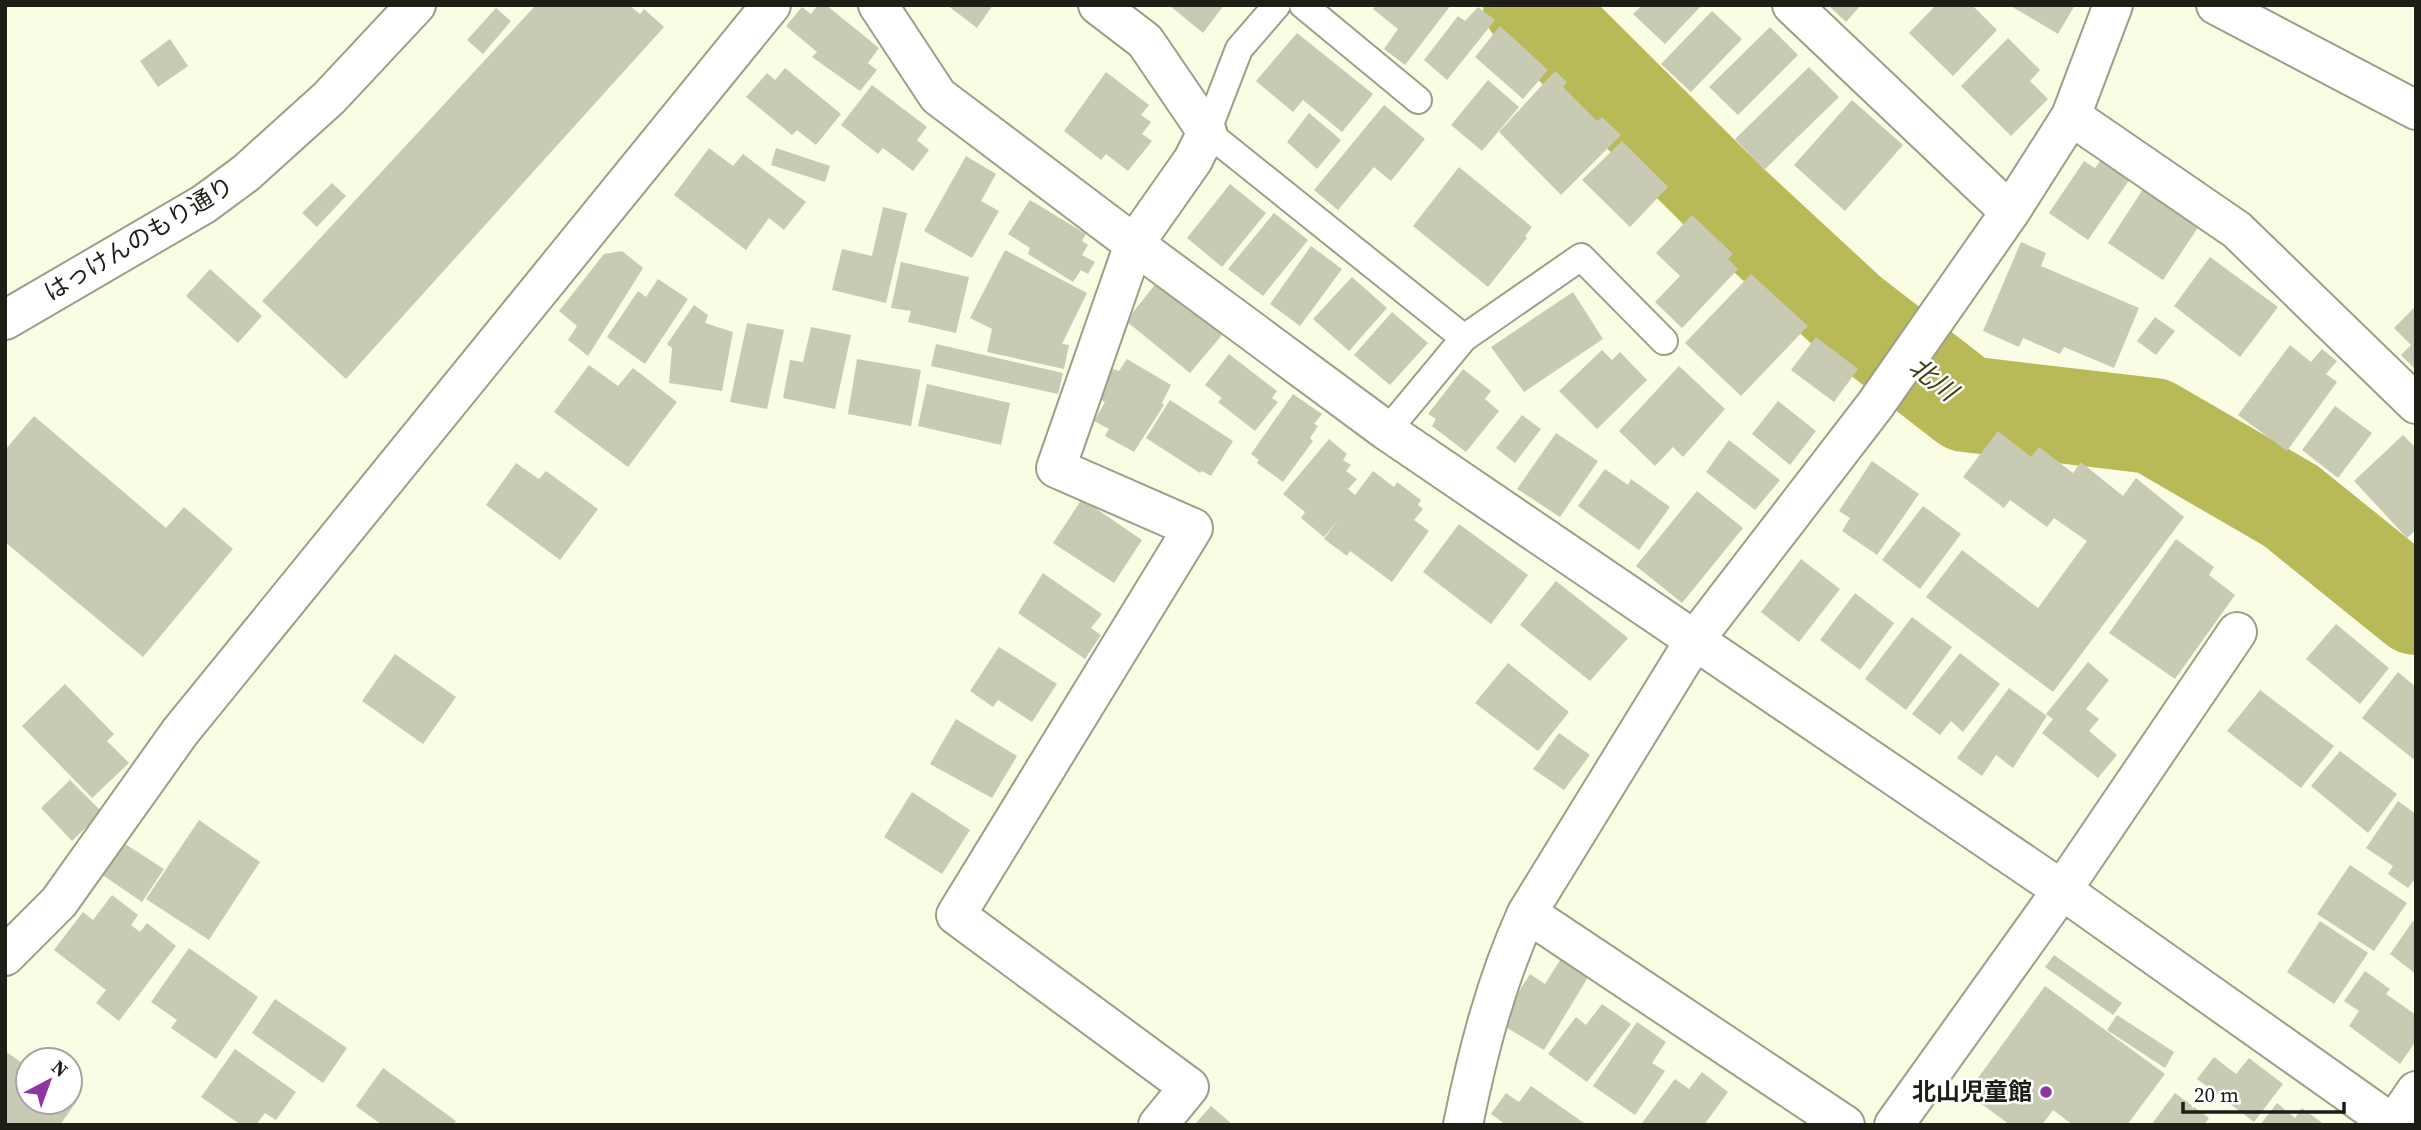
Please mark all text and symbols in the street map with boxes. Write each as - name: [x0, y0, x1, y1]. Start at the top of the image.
- street label: はっけんのもり通り: [38, 169, 240, 308]
- water label: 北川: [1901, 349, 1967, 411]
- north arrow: [14, 1046, 84, 1116]
- text: N: [46, 1054, 74, 1083]
- scale bar: [2183, 1070, 2344, 1114]
- place label: 北山児童館: [1912, 1075, 2032, 1108]
- text: 20 m: [2194, 1080, 2239, 1109]
- marker: 北山児童館: [2038, 1084, 2054, 1100]

